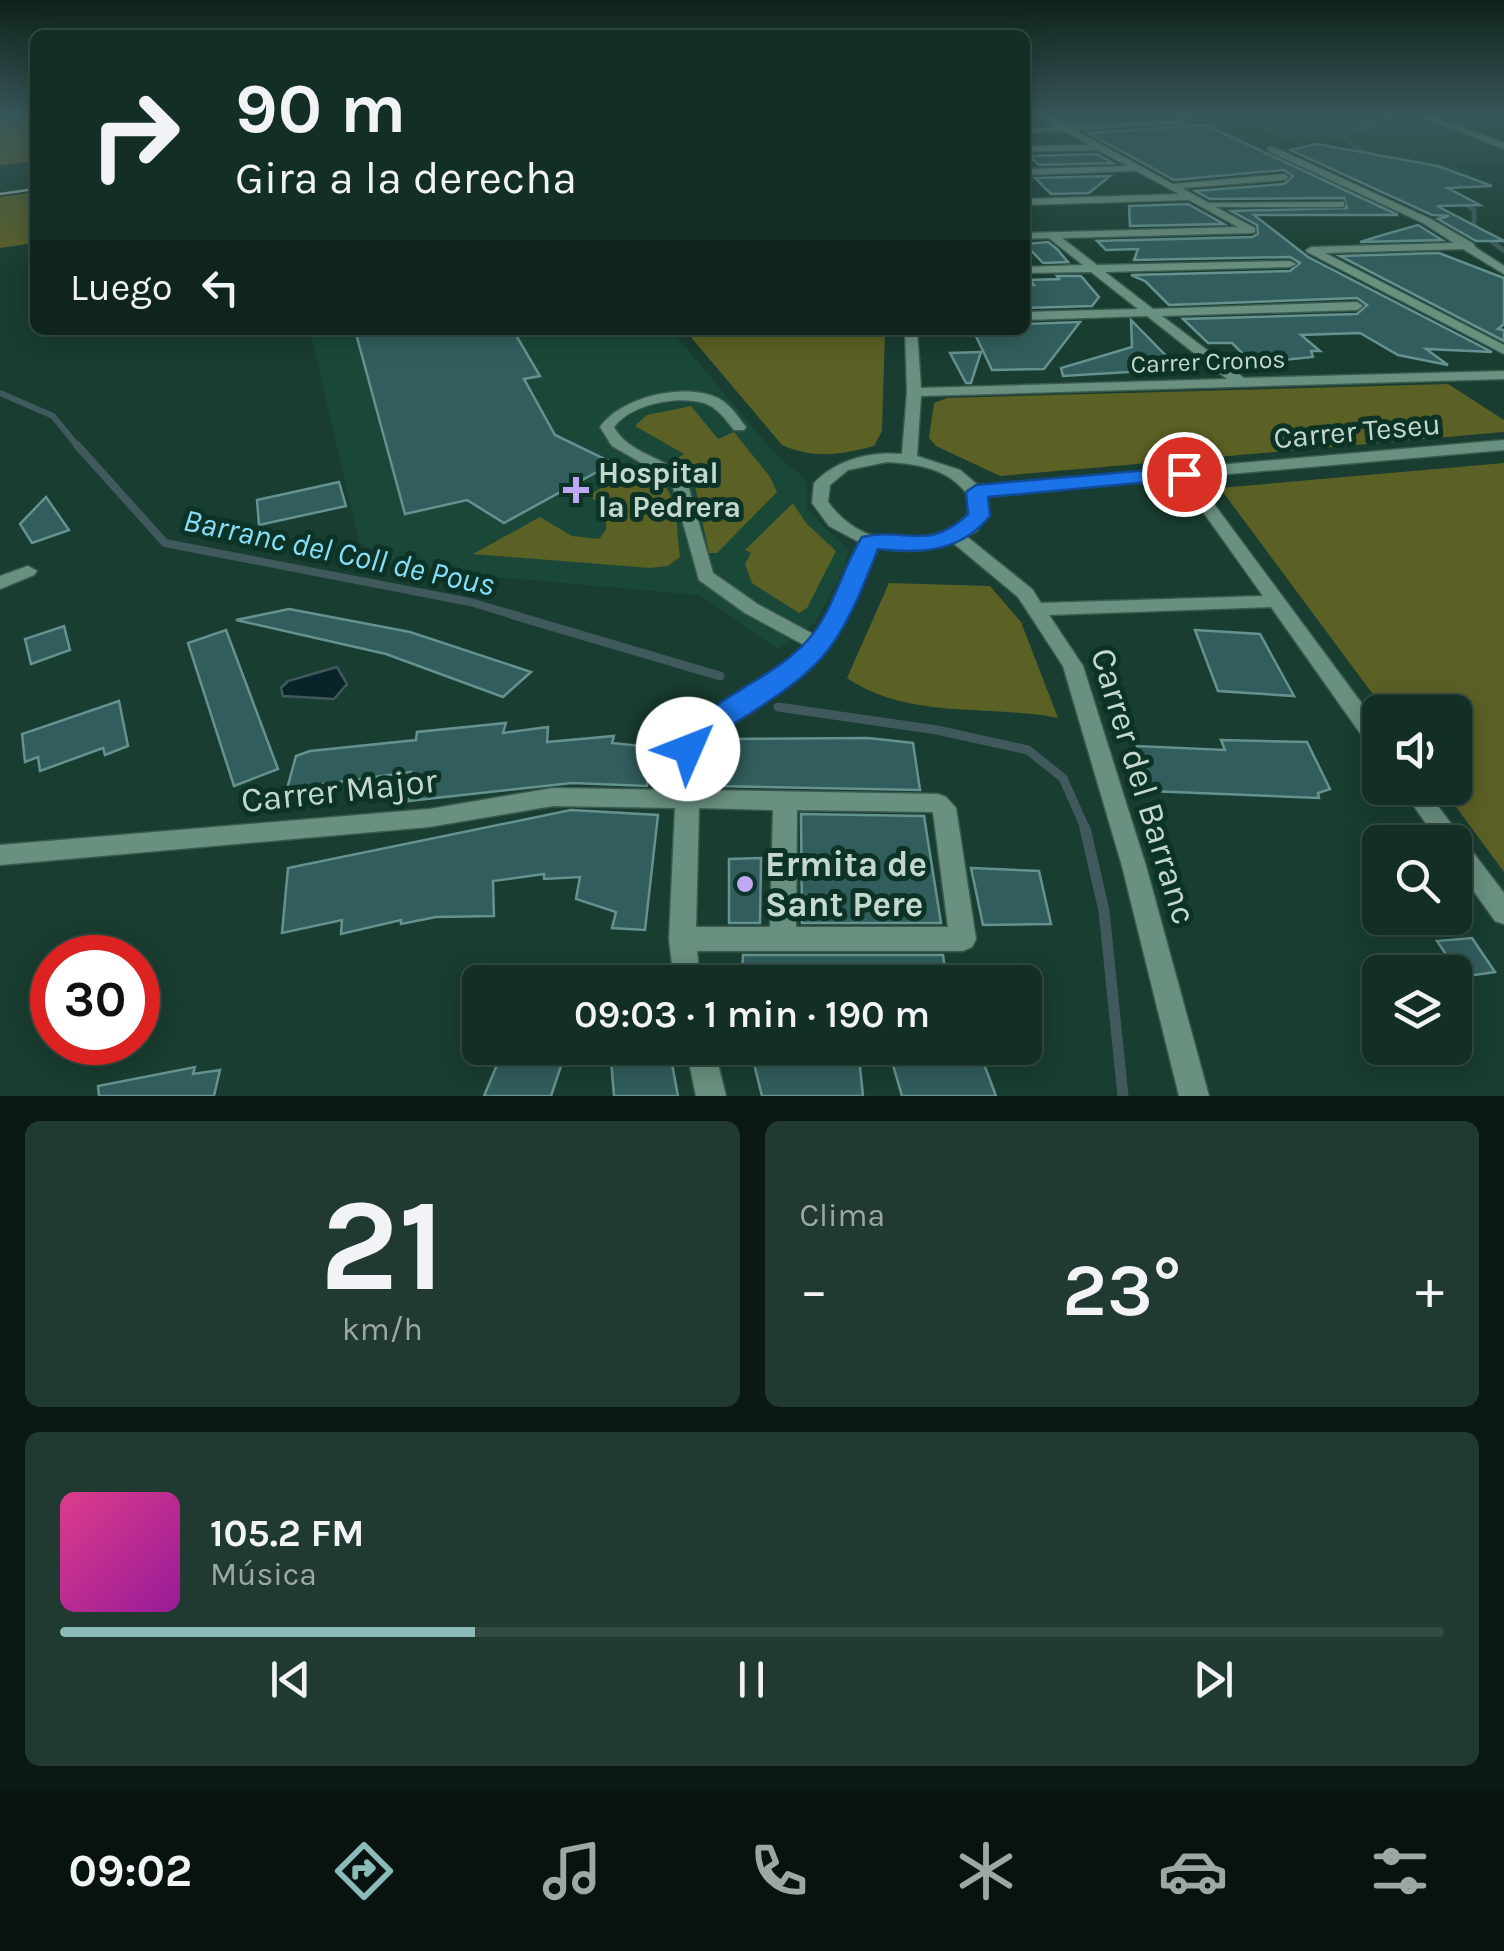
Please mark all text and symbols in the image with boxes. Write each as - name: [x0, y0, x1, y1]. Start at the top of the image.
- text: 90 m: [235, 68, 406, 150]
- icon: right: [70, 70, 200, 200]
- text: Gira a la derecha: [235, 152, 577, 204]
- icon: left: [193, 260, 248, 315]
- text: Luego: [70, 265, 173, 310]
- street label: Carrer Cronos: [1130, 344, 1286, 379]
- street label: Carrer Teseu: [1272, 406, 1442, 456]
- pin: [1142, 432, 1227, 517]
- icon: arrive: [1157, 447, 1212, 502]
- place label: Hospital la Pedrera: [598, 455, 741, 525]
- marker: Hospital la Pedrera: [563, 477, 589, 503]
- water label: Barranc del Coll de Pous: [180, 501, 498, 604]
- street label: Carrer del Barranc: [1082, 643, 1205, 929]
- map controls: [1362, 695, 1472, 1065]
- button: sound: [1362, 695, 1472, 805]
- position arrow: [636, 697, 740, 801]
- street label: Carrer Major: [239, 760, 439, 821]
- button: search: [1362, 825, 1472, 935]
- place label: Ermita de Sant Pere: [765, 844, 927, 925]
- marker: Ermita de Sant Pere: [734, 873, 756, 895]
- speed limit sign: 30: [30, 935, 160, 1065]
- button: layers: [1362, 955, 1472, 1065]
- text: 09:03 · 1 min · 190 m: [574, 992, 930, 1037]
- text: 21: [320, 1170, 445, 1322]
- text: Clima: [800, 1197, 885, 1234]
- text: 23°: [1062, 1246, 1181, 1334]
- text: −: [800, 1258, 828, 1322]
- text: +: [1415, 1258, 1444, 1322]
- text: km/h: [342, 1311, 423, 1348]
- text: 105.2 FM: [210, 1511, 364, 1556]
- text: Música: [210, 1556, 317, 1593]
- icon: previous: [263, 1652, 318, 1707]
- icon: pause: [724, 1652, 779, 1707]
- icon: next: [1186, 1652, 1241, 1707]
- icon: directions: [329, 1836, 399, 1906]
- icon: music: [537, 1836, 607, 1906]
- icon: phone: [744, 1836, 814, 1906]
- icon: climate: [951, 1836, 1021, 1906]
- icon: car: [1158, 1836, 1228, 1906]
- icon: filters: [1365, 1836, 1435, 1906]
- text: 09:02: [69, 1845, 192, 1897]

